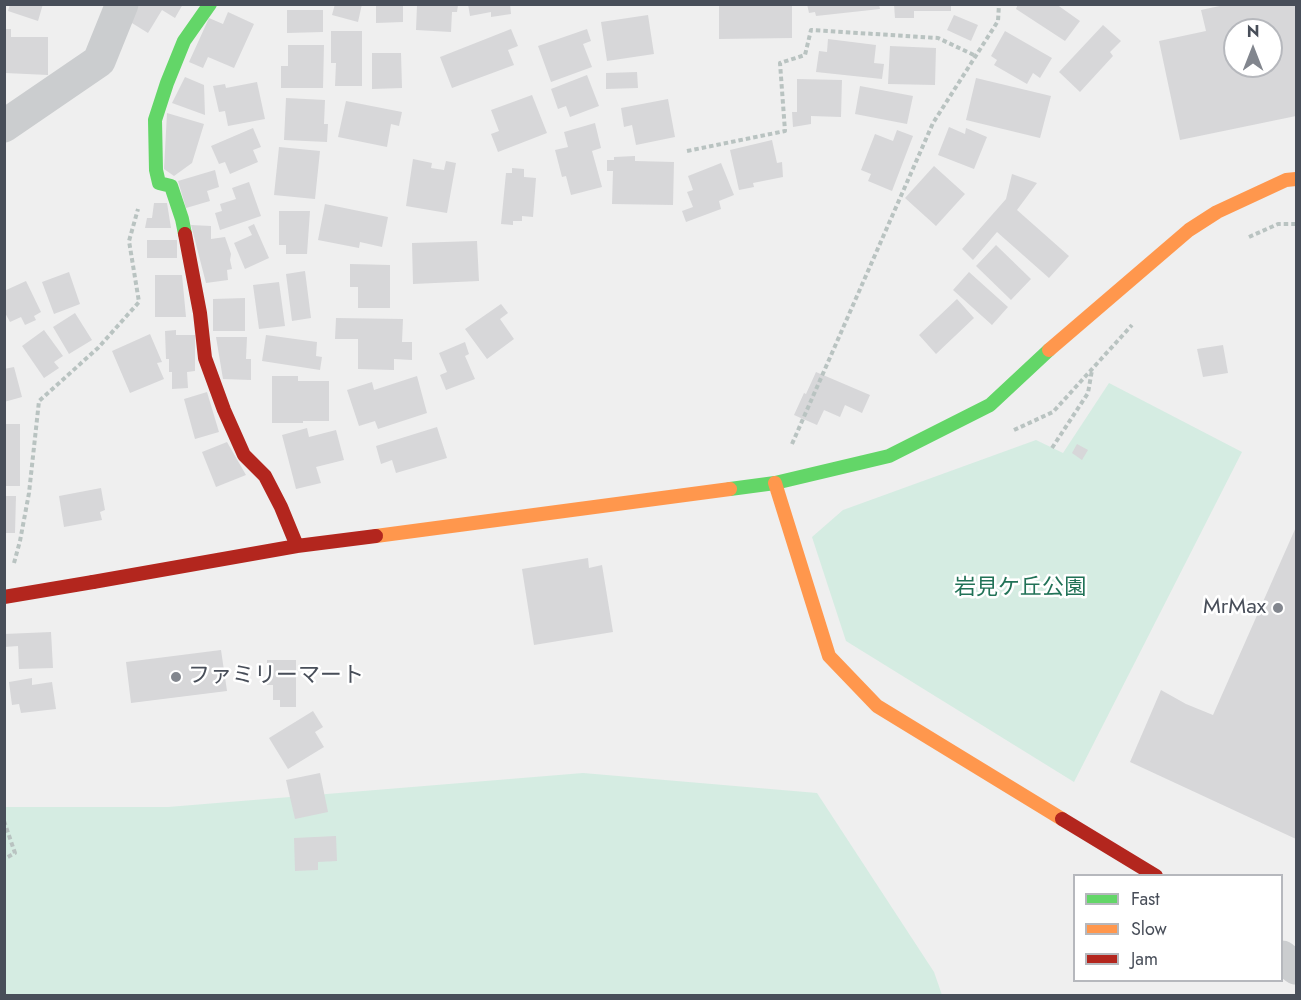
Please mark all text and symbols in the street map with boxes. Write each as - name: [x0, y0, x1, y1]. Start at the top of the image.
- north arrow: [1223, 18, 1283, 78]
- text: N: [1247, 20, 1259, 43]
- park label: 岩見ケ丘公園: [954, 576, 1086, 602]
- place label: MrMax: [1203, 595, 1266, 621]
- marker: MrMax: [1271, 601, 1285, 615]
- place label: ファミリーマート: [188, 664, 364, 690]
- marker: ファミリーマート: [169, 670, 183, 684]
- legend: [1073, 874, 1283, 982]
- text: Fast: [1131, 886, 1160, 912]
- text: Slow: [1131, 916, 1167, 942]
- text: Jam: [1131, 946, 1158, 972]

